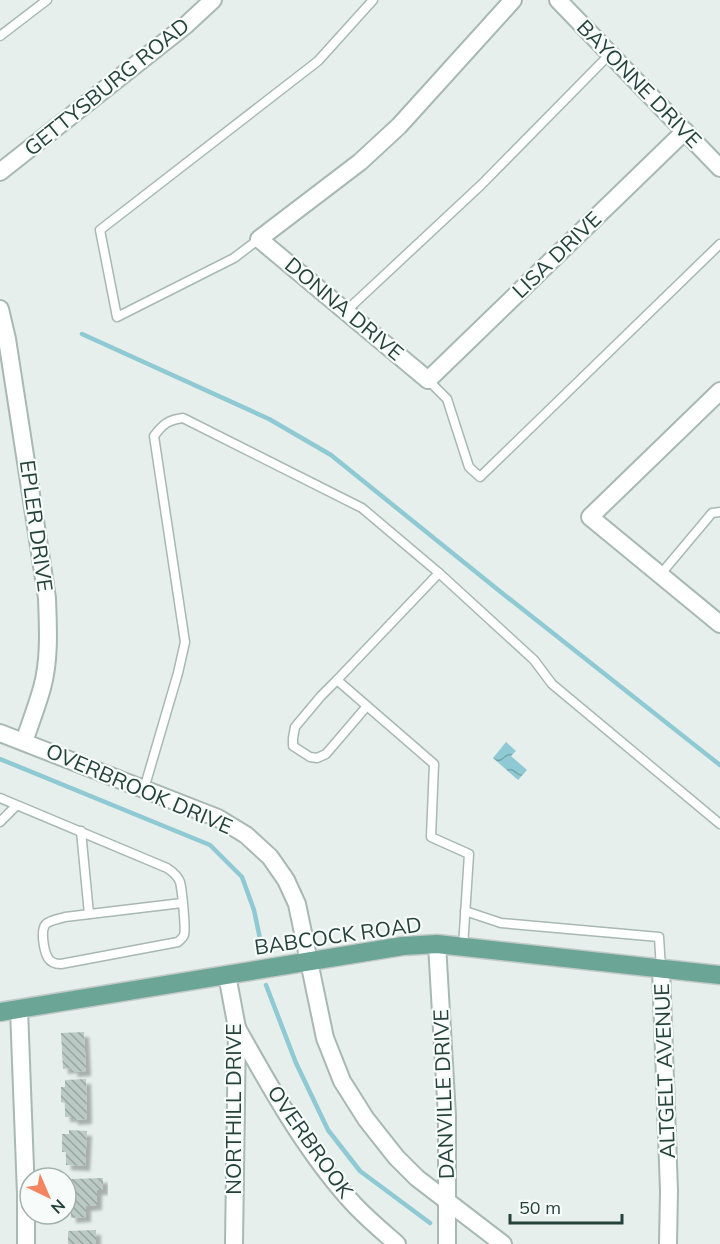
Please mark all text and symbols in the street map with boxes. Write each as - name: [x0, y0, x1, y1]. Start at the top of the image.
- street label: GETTYSBURG ROAD: [19, 12, 194, 161]
- street label: BAYONNE DRIVE: [572, 14, 707, 153]
- street label: LISA DRIVE: [506, 206, 606, 303]
- street label: DONNA DRIVE: [280, 251, 409, 365]
- street label: EPLER DRIVE: [15, 458, 59, 593]
- street label: OVERBROOK DRIVE: [42, 737, 237, 839]
- street label: BABCOCK ROAD: [253, 910, 423, 960]
- street label: ALTGELT AVENUE: [648, 983, 680, 1159]
- street label: DANVILLE DRIVE: [427, 1009, 459, 1179]
- street label: NORTHILL DRIVE: [220, 1023, 246, 1195]
- street label: OVERBROOK: [262, 1080, 360, 1203]
- north arrow: [18, 1166, 78, 1226]
- scale bar: [510, 1187, 622, 1225]
- text: N: [47, 1195, 70, 1218]
- text: 50 m: [519, 1196, 561, 1219]

